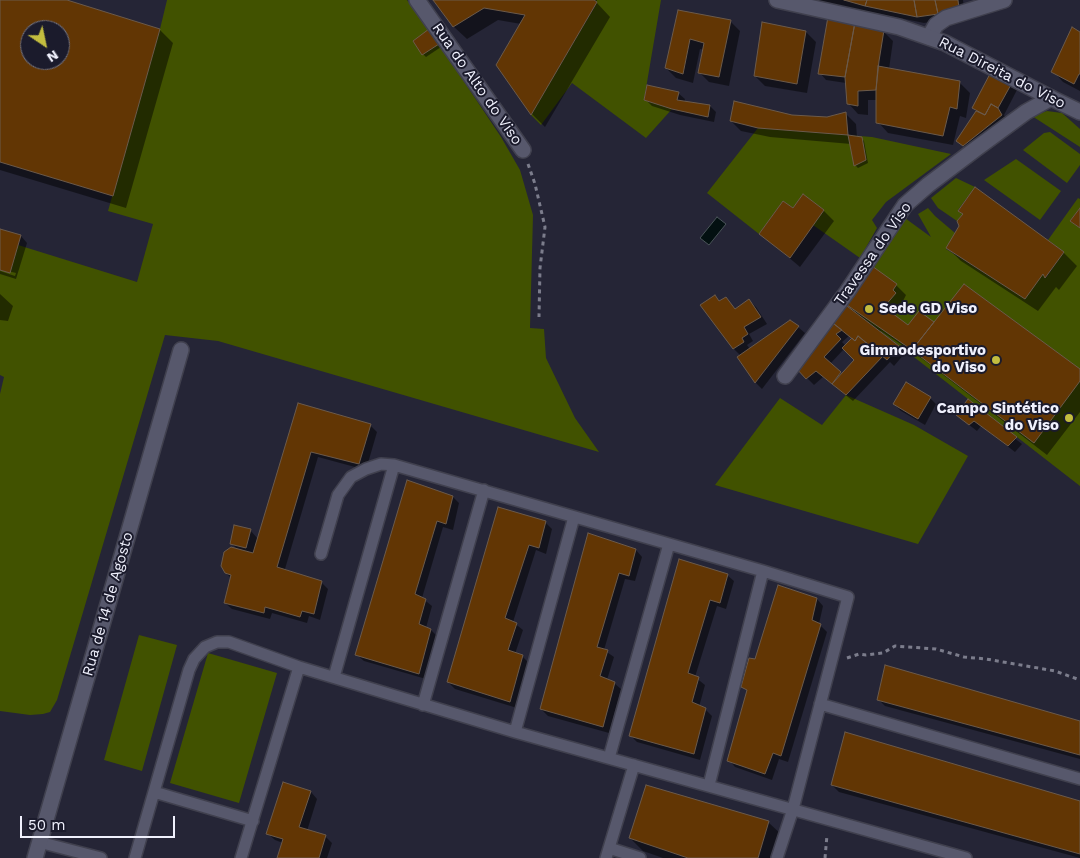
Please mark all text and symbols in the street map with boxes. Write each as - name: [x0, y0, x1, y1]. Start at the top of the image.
- street label: Rua do Alto do Viso: [428, 19, 526, 149]
- north arrow: [20, 20, 70, 70]
- street label: Rua Direita do Viso: [936, 33, 1068, 113]
- text: N: [44, 47, 62, 66]
- street label: Travessa do Viso: [831, 199, 915, 309]
- place label: Sede GD Viso: [879, 300, 977, 318]
- marker: Sede GD Viso: [863, 303, 875, 315]
- place label: Gimnodesportivo do Viso: [859, 342, 986, 377]
- marker: Gimnodesportivo do Viso: [990, 354, 1002, 366]
- place label: Campo Sintético do Viso: [936, 400, 1059, 435]
- marker: Campo Sintético do Viso: [1063, 412, 1075, 424]
- street label: Rua de 14 de Agosto: [79, 530, 137, 678]
- scale bar: [22, 806, 178, 838]
- text: 50 m: [28, 816, 65, 834]

